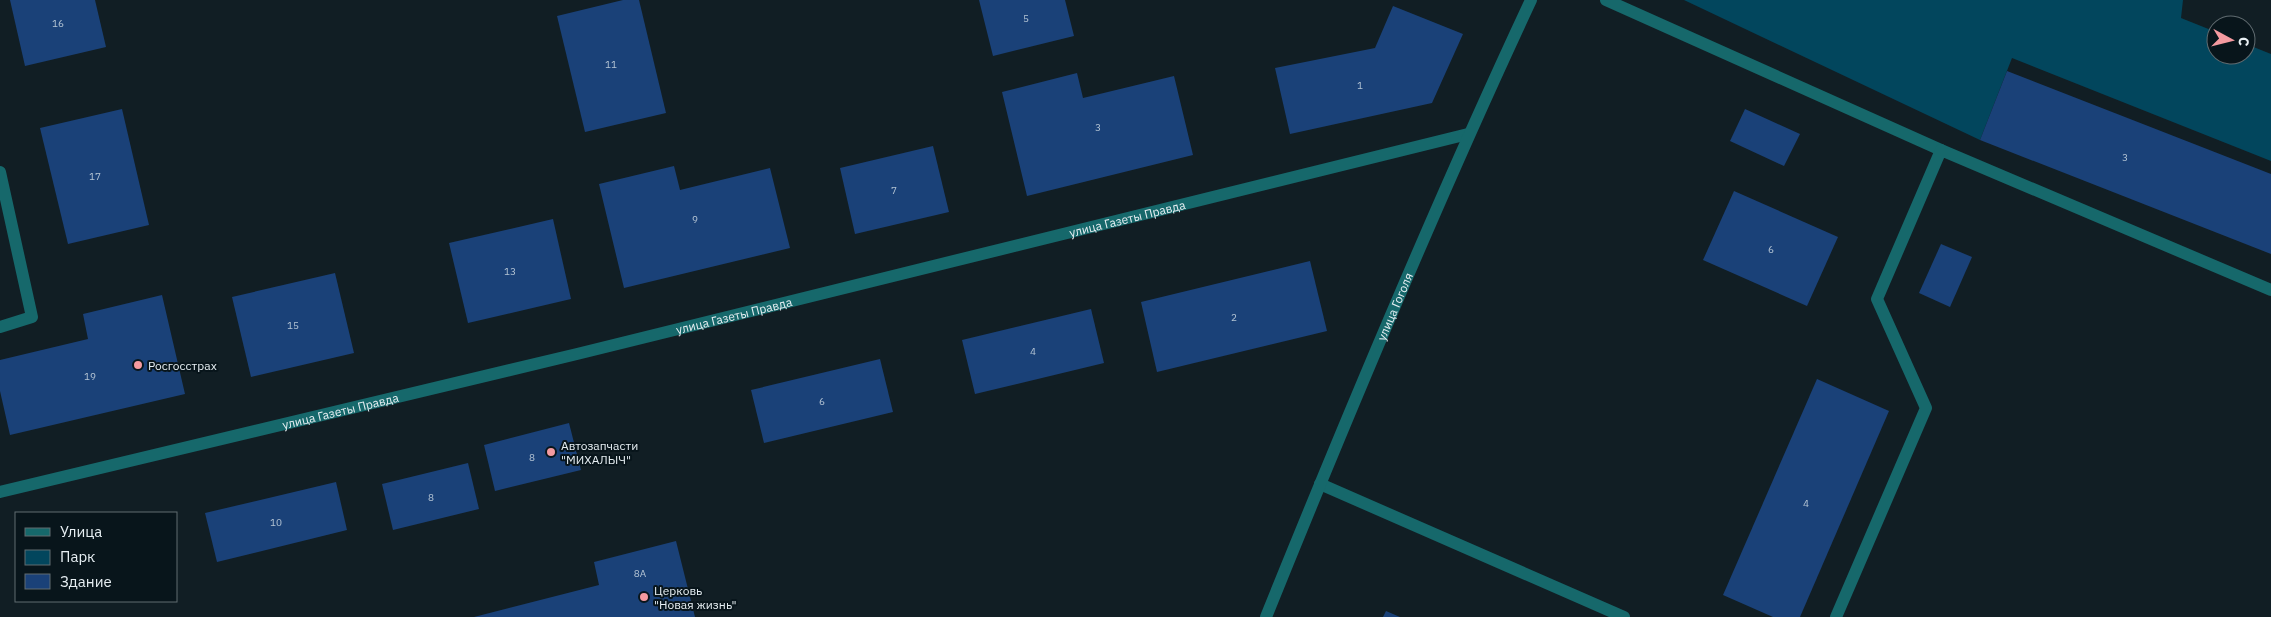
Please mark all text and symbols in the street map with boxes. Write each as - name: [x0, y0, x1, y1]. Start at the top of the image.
- house number: 5: [1023, 12, 1029, 25]
- north arrow: [2206, 15, 2256, 65]
- house number: 16: [52, 17, 64, 30]
- text: С: [2234, 36, 2253, 47]
- house number: 11: [605, 58, 617, 71]
- house number: 1: [1357, 79, 1363, 92]
- house number: 3: [1095, 121, 1101, 134]
- house number: 3: [2122, 151, 2128, 164]
- house number: 17: [89, 170, 101, 183]
- house number: 7: [891, 184, 897, 197]
- street label: улица Газеты Правда: [1068, 196, 1187, 240]
- house number: 9: [692, 213, 698, 226]
- house number: 6: [1768, 243, 1774, 256]
- house number: 13: [504, 265, 516, 278]
- street label: улица Гоголя: [1373, 270, 1416, 343]
- street label: улица Газеты Правда: [674, 294, 794, 337]
- house number: 2: [1231, 311, 1237, 324]
- house number: 15: [287, 319, 299, 332]
- house number: 4: [1030, 345, 1036, 358]
- place label: Росгосстрах: [148, 358, 217, 373]
- marker: Росгосстрах: [132, 359, 144, 371]
- house number: 19: [84, 370, 96, 383]
- street label: улица Газеты Правда: [281, 389, 401, 432]
- house number: 6: [819, 395, 825, 408]
- place label: Автозапчасти "МИХАЛЫЧ": [561, 438, 638, 467]
- marker: Автозапчасти "МИХАЛЫЧ": [545, 446, 557, 458]
- house number: 8: [529, 451, 535, 464]
- house number: 8: [428, 491, 434, 504]
- house number: 4: [1803, 497, 1809, 510]
- legend: [15, 512, 178, 602]
- house number: 10: [270, 516, 282, 529]
- text: Улица: [60, 522, 102, 541]
- text: Парк: [60, 547, 95, 566]
- house number: 8А: [634, 567, 647, 580]
- text: Здание: [60, 572, 112, 591]
- place label: Церковь "Новая жизнь": [654, 583, 736, 612]
- marker: Церковь "Новая жизнь": [638, 591, 650, 603]

